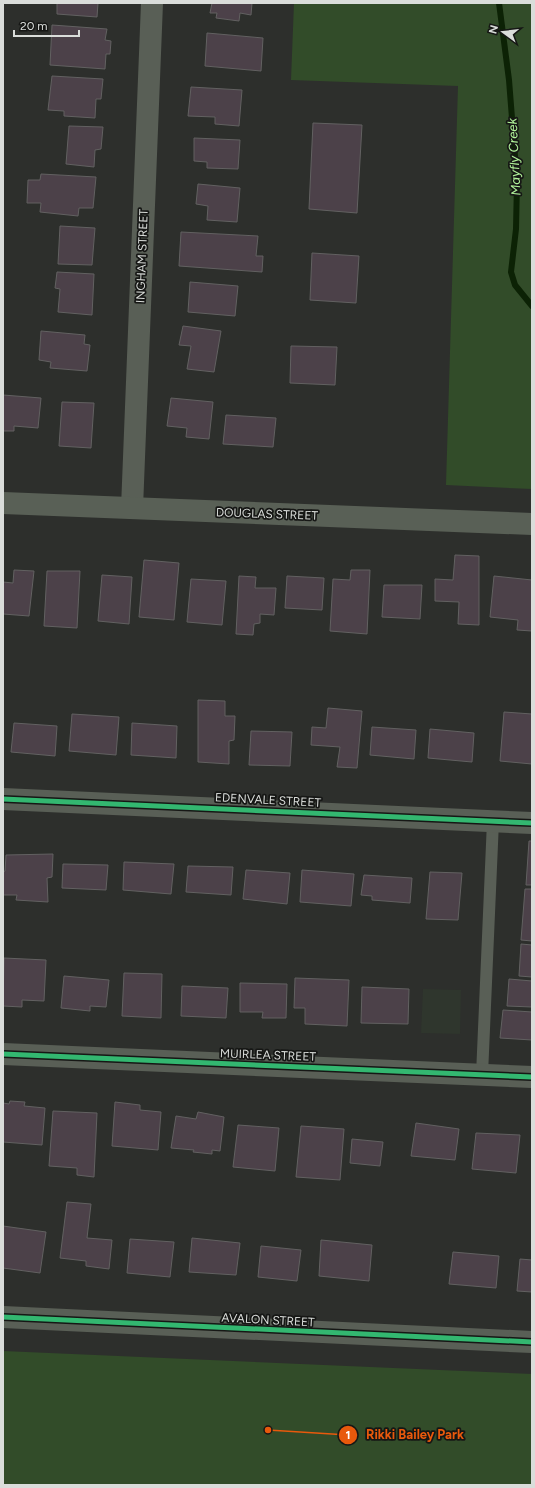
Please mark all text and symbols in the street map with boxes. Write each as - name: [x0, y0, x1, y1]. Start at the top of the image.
- scale bar: [14, 12, 79, 38]
- north arrow: [483, 12, 523, 52]
- text: 20 m: [20, 19, 48, 33]
- text: N: [486, 24, 501, 35]
- water label: Mayfly Creek: [504, 117, 524, 196]
- street label: INGHAM STREET: [133, 208, 151, 303]
- street label: DOUGLAS STREET: [216, 505, 319, 523]
- street label: EDENVALE STREET: [215, 790, 322, 810]
- street label: MUIRLEA STREET: [220, 1046, 317, 1064]
- street label: AVALON STREET: [221, 1311, 315, 1329]
- callout: Rikki Bailey Park: [338, 1422, 471, 1447]
- text: Rikki Bailey Park: [366, 1427, 464, 1442]
- text: 1: [345, 1428, 351, 1442]

